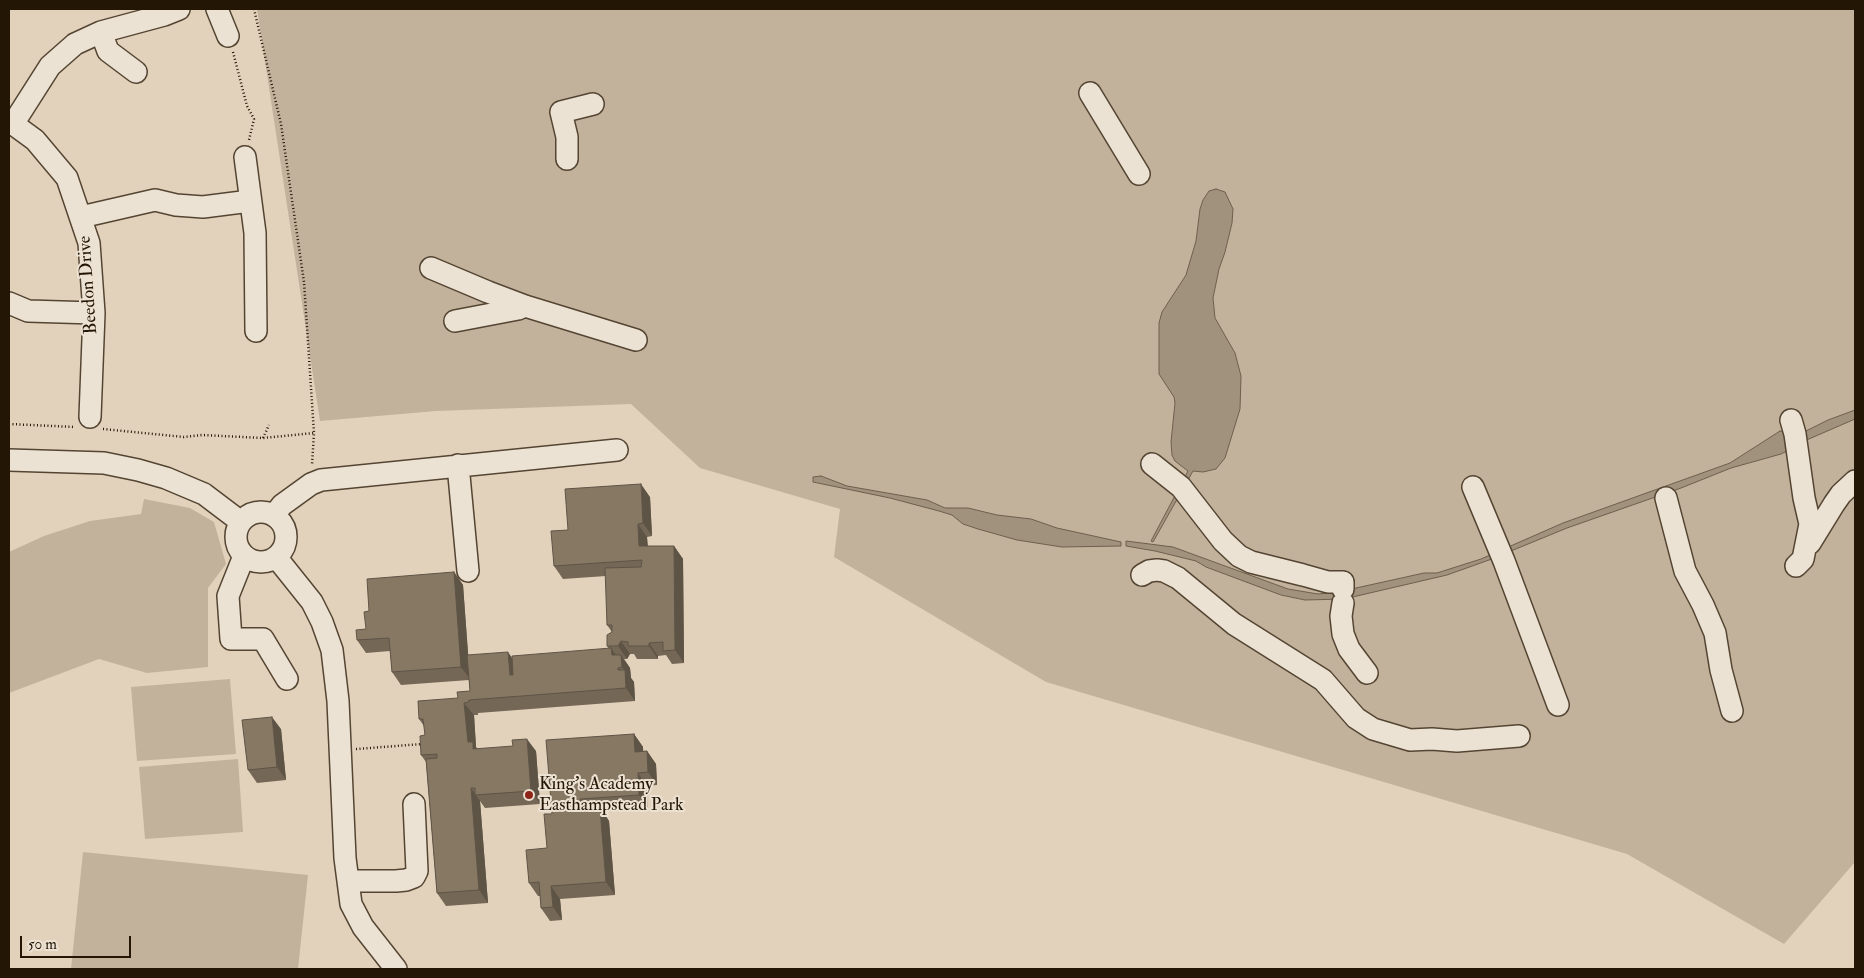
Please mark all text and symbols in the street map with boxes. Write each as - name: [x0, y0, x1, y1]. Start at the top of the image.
- street label: Beedon Drive: [75, 235, 103, 335]
- place label: King's Academy Easthampstead Park: [539, 774, 684, 816]
- marker: King's Academy Easthampstead Park: [523, 789, 535, 801]
- scale bar: [22, 926, 134, 958]
- text: 50 m: [28, 935, 57, 954]

